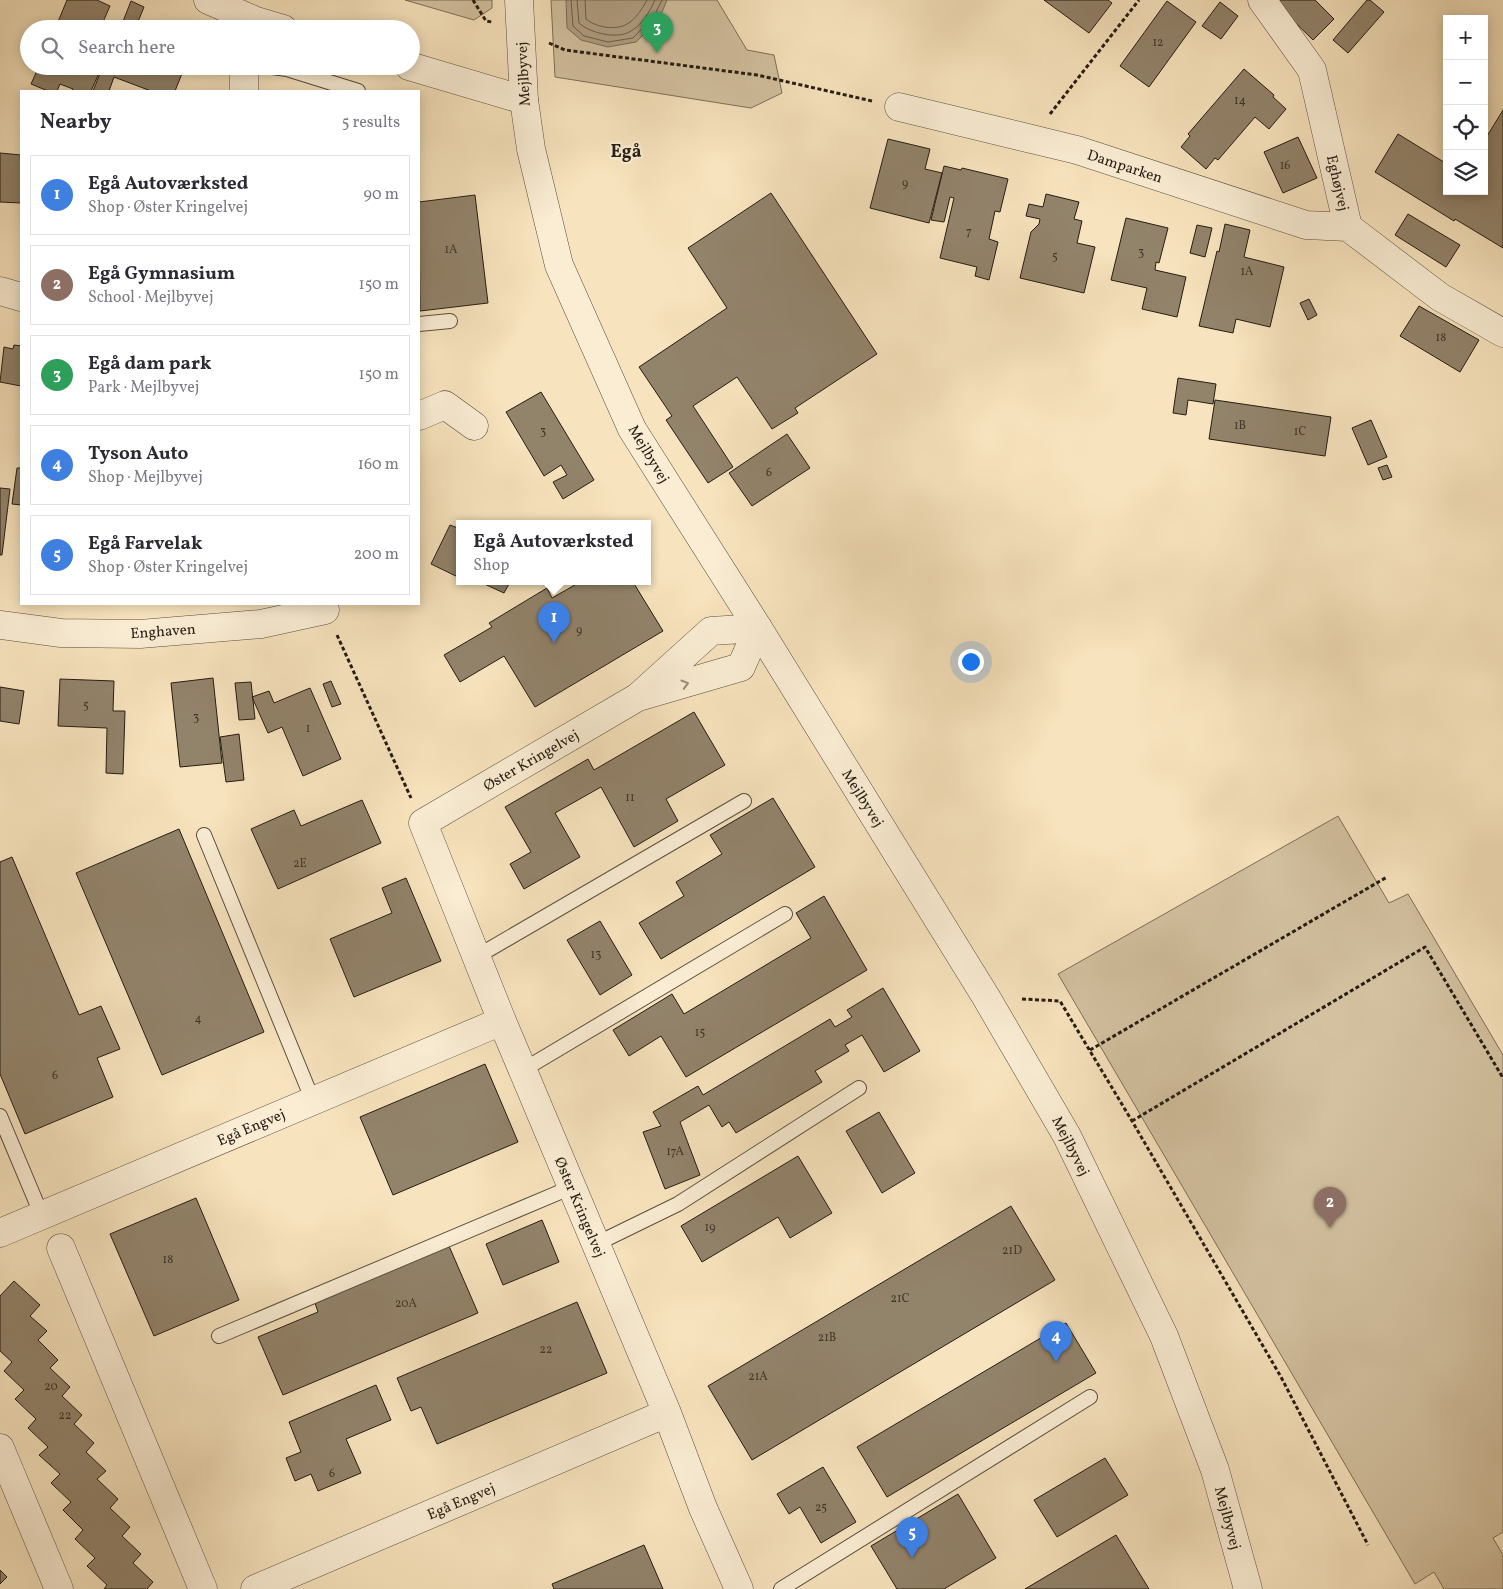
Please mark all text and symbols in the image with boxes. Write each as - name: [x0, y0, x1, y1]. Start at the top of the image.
- pin: 3: [641, 12, 673, 53]
- map controls: [1443, 15, 1488, 195]
- button: +: [1443, 15, 1488, 60]
- search box: [20, 20, 420, 75]
- icon: search: [38, 34, 66, 62]
- text: Search here: [78, 35, 175, 61]
- house number: 12: [1152, 35, 1164, 51]
- street label: Mejlbyvej: [512, 41, 537, 107]
- button: −: [1443, 60, 1488, 105]
- house number: 14: [1234, 93, 1246, 109]
- button: locate: [1443, 105, 1488, 150]
- text: Nearby: [40, 108, 111, 137]
- text: 5 results: [342, 112, 400, 134]
- district label: Egå: [611, 140, 642, 165]
- street label: Damparken: [1084, 145, 1165, 189]
- button: layers: [1443, 150, 1488, 195]
- street label: Eghøjvej: [1320, 153, 1353, 213]
- house number: 16: [1280, 158, 1290, 174]
- text: Egå Autoværksted: [88, 171, 248, 197]
- house number: 9: [902, 176, 908, 192]
- text: 1: [54, 184, 60, 206]
- text: 90 m: [363, 184, 399, 206]
- text: Shop · Øster Kringelvej: [88, 197, 248, 219]
- house number: 7: [966, 224, 972, 240]
- house number: 1A: [444, 242, 458, 258]
- house number: 3: [1138, 245, 1144, 261]
- house number: 5: [1052, 249, 1058, 265]
- text: Egå Gymnasium: [88, 261, 235, 287]
- house number: 1A: [1240, 264, 1254, 280]
- text: 2: [53, 274, 61, 296]
- text: 150 m: [358, 274, 399, 296]
- text: School · Mejlbyvej: [88, 287, 213, 309]
- house number: 18: [1436, 330, 1446, 346]
- text: Egå dam park: [88, 351, 212, 377]
- text: 3: [53, 364, 61, 386]
- text: 150 m: [358, 364, 399, 386]
- text: Park · Mejlbyvej: [88, 377, 199, 399]
- house number: 1B: [1234, 418, 1246, 434]
- street label: Mejlbyvej: [622, 422, 673, 488]
- house number: 3: [540, 424, 546, 440]
- house number: 1C: [1294, 424, 1306, 440]
- text: Tyson Auto: [88, 441, 188, 467]
- text: 4: [52, 454, 62, 476]
- text: 160 m: [358, 454, 399, 476]
- house number: 6: [766, 465, 772, 481]
- text: Shop · Mejlbyvej: [88, 467, 203, 489]
- popup: [456, 520, 651, 585]
- text: Egå Autoværksted: [473, 529, 634, 555]
- text: Egå Farvelak: [88, 531, 202, 557]
- text: 5: [53, 544, 61, 566]
- text: 200 m: [354, 544, 399, 566]
- text: Shop: [473, 555, 509, 577]
- text: Shop · Øster Kringelvej: [88, 557, 248, 579]
- pin: 1: [538, 602, 570, 643]
- street label: Enghaven: [130, 620, 197, 645]
- house number: 9: [576, 623, 582, 639]
- your location: [958, 649, 984, 675]
- one-way arrow: [680, 679, 688, 689]
- house number: 5: [83, 698, 89, 714]
- house number: 3: [193, 710, 199, 726]
- house number: 1: [306, 721, 310, 737]
- street label: Øster Kringelvej: [480, 725, 583, 797]
- street label: Mejlbyvej: [836, 766, 888, 832]
- house number: 11: [625, 790, 635, 806]
- house number: 2E: [293, 856, 307, 872]
- house number: 13: [591, 947, 601, 963]
- house number: 4: [194, 1011, 202, 1027]
- house number: 15: [695, 1025, 705, 1041]
- house number: 6: [52, 1068, 58, 1084]
- street label: Egå Engvej: [214, 1105, 289, 1152]
- street label: Mejlbyvej: [1046, 1113, 1094, 1180]
- house number: 17A: [666, 1144, 684, 1160]
- street label: Øster Kringelvej: [548, 1154, 609, 1261]
- pin: 2: [1314, 1187, 1346, 1228]
- house number: 19: [705, 1220, 715, 1236]
- house number: 21D: [1002, 1243, 1022, 1259]
- house number: 18: [163, 1252, 173, 1268]
- house number: 21C: [891, 1291, 910, 1307]
- house number: 20A: [395, 1296, 418, 1312]
- pin: 4: [1040, 1321, 1072, 1362]
- house number: 21B: [818, 1330, 836, 1346]
- house number: 22: [540, 1342, 552, 1358]
- house number: 21A: [748, 1369, 768, 1385]
- house number: 20: [44, 1379, 58, 1395]
- house number: 22: [59, 1408, 71, 1424]
- house number: 6: [329, 1466, 335, 1482]
- street label: Egå Engvej: [424, 1479, 499, 1526]
- street label: Mejlbyvej: [1208, 1484, 1245, 1552]
- house number: 25: [815, 1500, 827, 1516]
- pin: 5: [896, 1517, 928, 1558]

